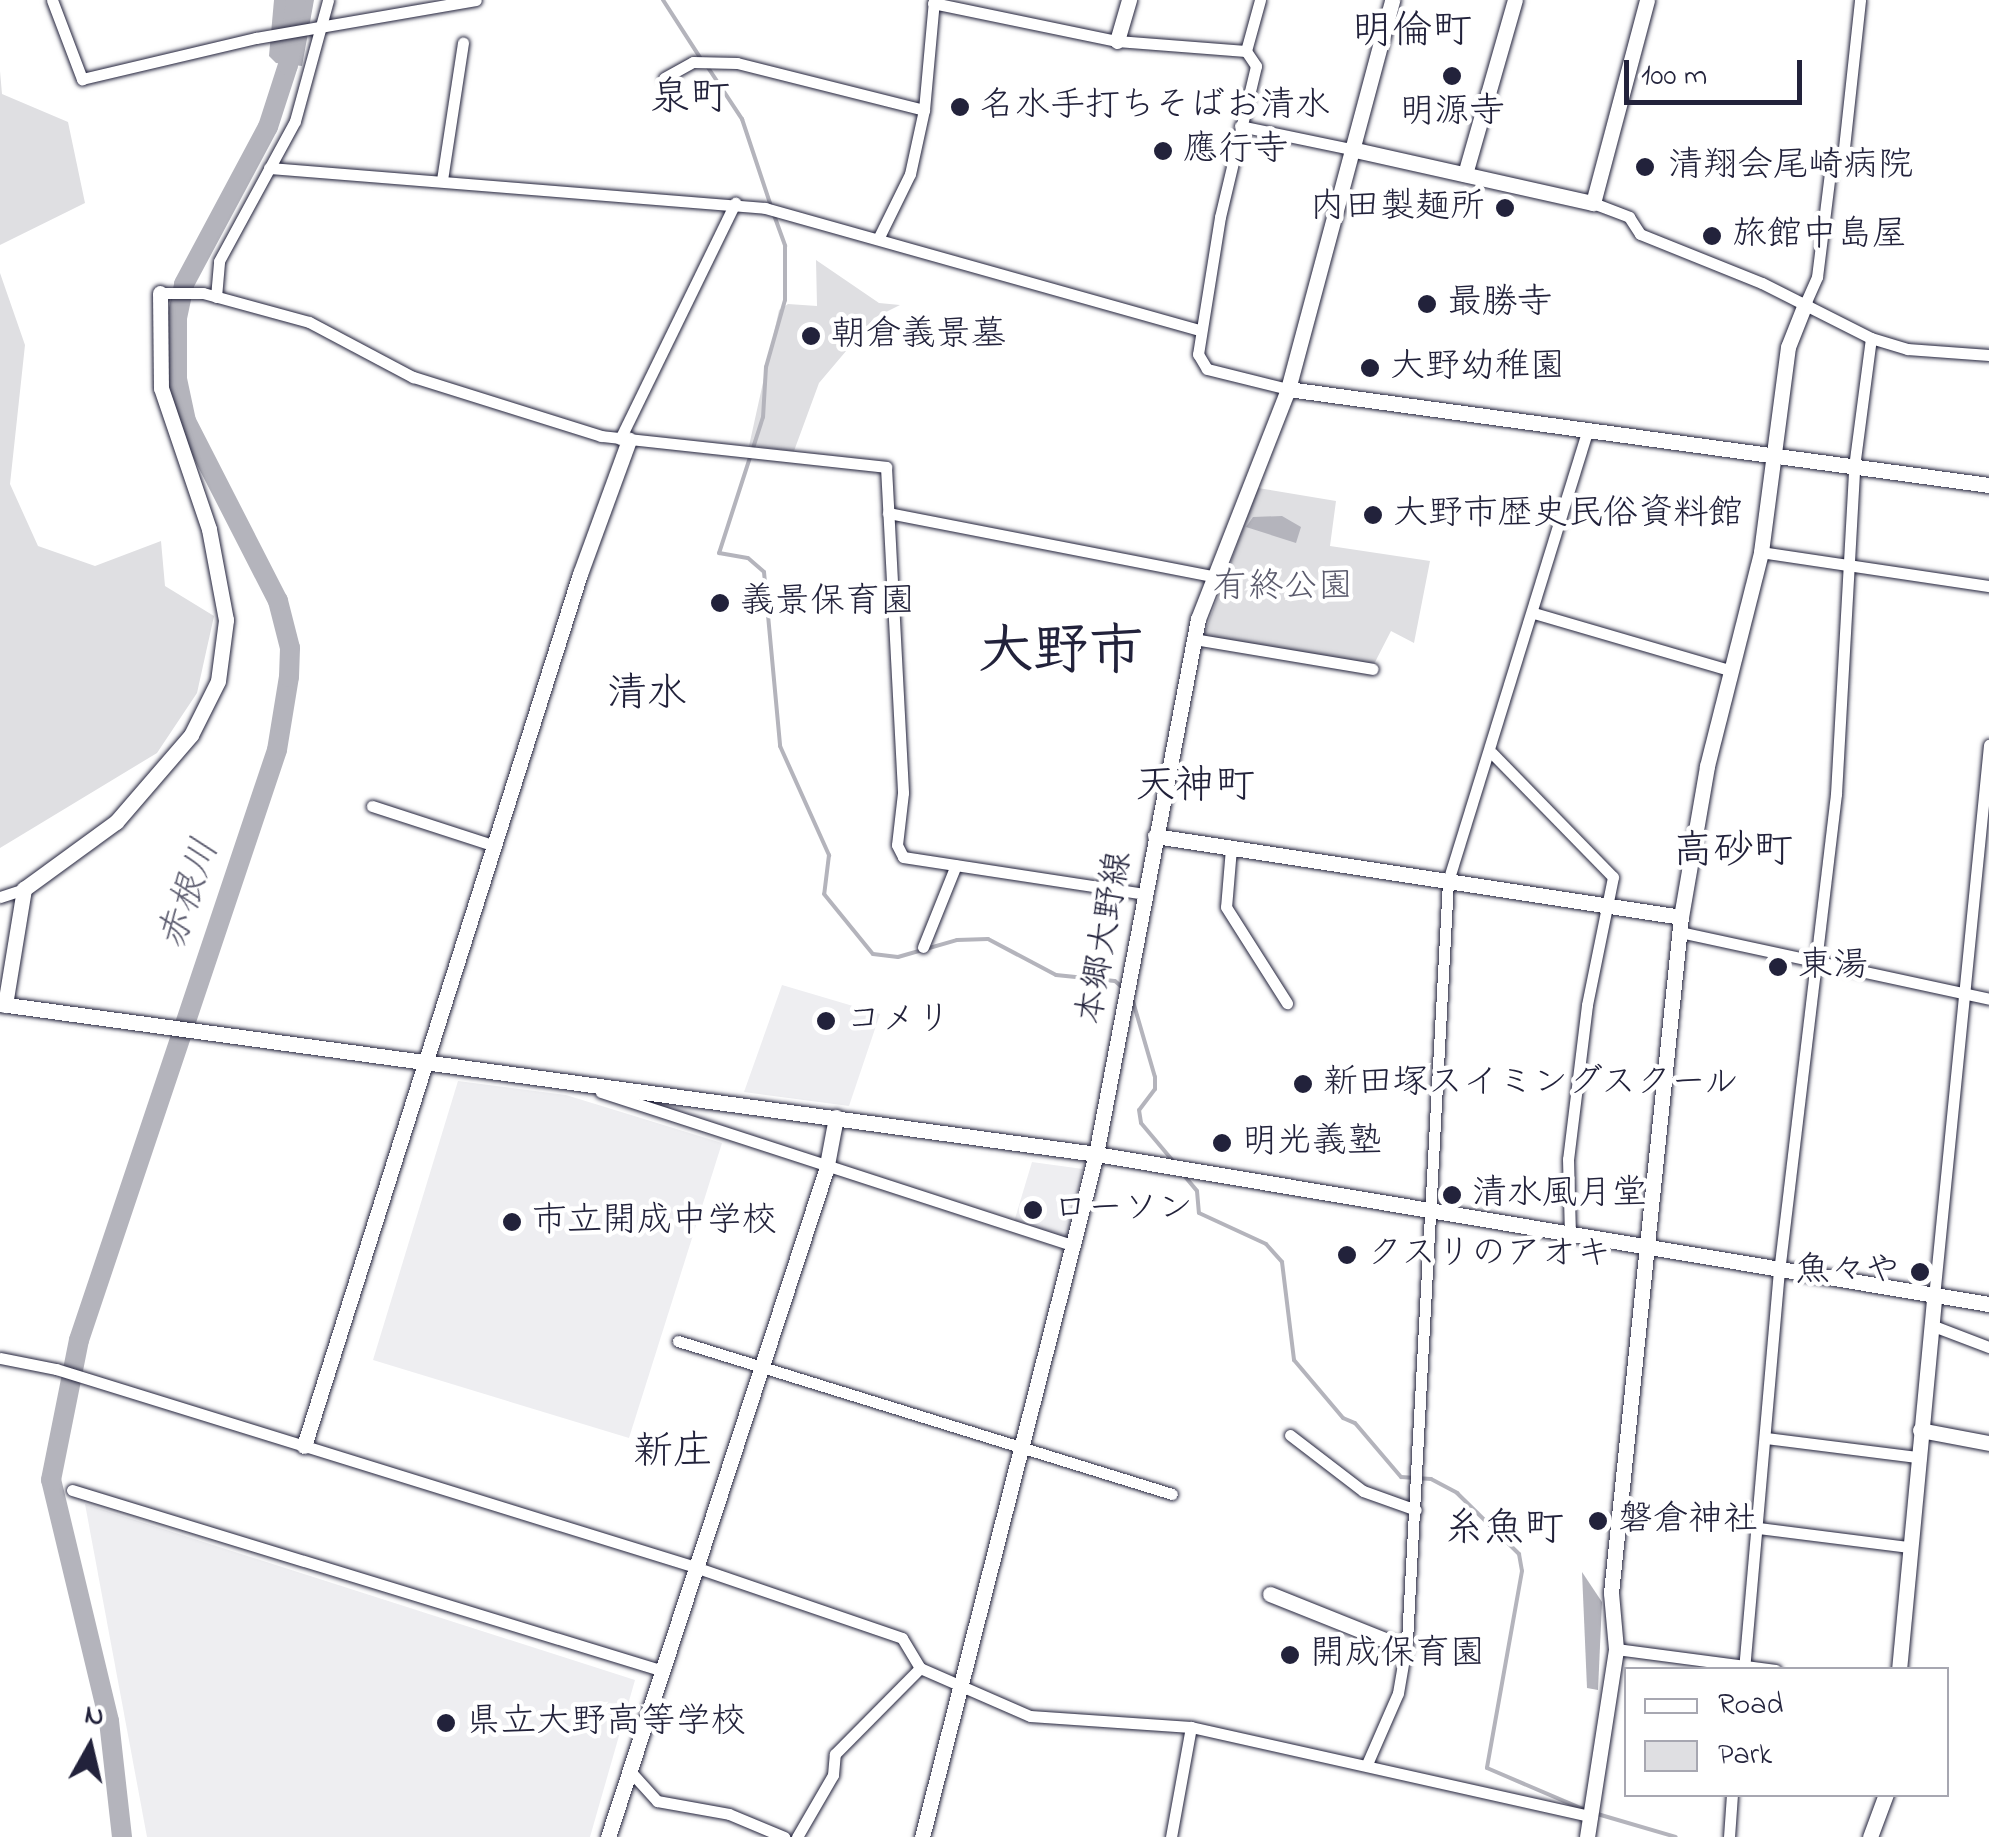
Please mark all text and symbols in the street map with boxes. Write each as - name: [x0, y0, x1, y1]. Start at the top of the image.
- district label: 明倫町: [1352, 9, 1472, 57]
- scale bar: [1629, 40, 1806, 102]
- text: 100 m: [1641, 55, 1707, 99]
- marker: 明源寺: [1441, 65, 1463, 87]
- district label: 泉町: [650, 76, 730, 124]
- place label: 名水手打ちそばお清水: [980, 86, 1330, 128]
- place label: 明源寺: [1400, 92, 1504, 134]
- marker: 名水手打ちそばお清水: [949, 96, 971, 118]
- place label: 應行寺: [1183, 130, 1288, 172]
- marker: 應行寺: [1152, 140, 1174, 162]
- place label: 清翔会尾崎病院: [1668, 146, 1913, 188]
- marker: 清翔会尾崎病院: [1632, 154, 1658, 180]
- place label: 内田製麺所: [1310, 187, 1485, 229]
- marker: 内田製麺所: [1494, 197, 1516, 219]
- place label: 旅館中島屋: [1732, 215, 1907, 257]
- marker: 旅館中島屋: [1701, 225, 1723, 247]
- place label: 最勝寺: [1447, 283, 1552, 325]
- marker: 最勝寺: [1416, 293, 1438, 315]
- place label: 朝倉義景墓: [831, 315, 1006, 357]
- marker: 朝倉義景墓: [800, 325, 822, 347]
- place label: 大野幼稚園: [1390, 347, 1565, 389]
- marker: 大野幼稚園: [1359, 357, 1381, 379]
- place label: 大野市歴史民俗資料館: [1393, 494, 1743, 536]
- marker: 大野市歴史民俗資料館: [1362, 504, 1384, 526]
- park label: 有終公園: [1213, 567, 1353, 609]
- place label: 義景保育園: [740, 582, 915, 624]
- marker: 義景保育園: [709, 592, 731, 614]
- district label: 大野市: [979, 622, 1143, 688]
- district label: 清水: [607, 672, 687, 720]
- district label: 天神町: [1135, 764, 1255, 812]
- district label: 高砂町: [1673, 829, 1793, 877]
- water label: 赤根川: [151, 834, 231, 956]
- street label: 本郷大野線: [1070, 848, 1142, 1028]
- place label: 東湯: [1798, 946, 1868, 988]
- marker: 東湯: [1767, 956, 1789, 978]
- place label: コメリ: [846, 1000, 951, 1042]
- marker: コメリ: [815, 1010, 837, 1032]
- place label: 新田塚スイミングスクール: [1323, 1063, 1743, 1105]
- marker: 新田塚スイミングスクール: [1292, 1073, 1314, 1095]
- place label: 明光義塾: [1242, 1122, 1382, 1164]
- marker: 明光義塾: [1211, 1132, 1233, 1154]
- place label: 清水風月堂: [1472, 1174, 1647, 1216]
- marker: 清水風月堂: [1441, 1184, 1463, 1206]
- place label: ローソン: [1053, 1189, 1193, 1231]
- marker: ローソン: [1022, 1199, 1044, 1221]
- place label: 市立開成中学校: [532, 1201, 777, 1243]
- marker: 市立開成中学校: [501, 1211, 523, 1233]
- place label: クスリのアオキ: [1367, 1234, 1612, 1276]
- marker: クスリのアオキ: [1336, 1244, 1358, 1266]
- place label: 魚々や: [1795, 1251, 1900, 1293]
- marker: 魚々や: [1909, 1261, 1931, 1283]
- district label: 新庄: [633, 1430, 713, 1478]
- place label: 磐倉神社: [1618, 1500, 1758, 1542]
- district label: 糸魚町: [1444, 1507, 1564, 1555]
- marker: 磐倉神社: [1587, 1510, 1609, 1532]
- place label: 開成保育園: [1310, 1634, 1485, 1676]
- marker: 開成保育園: [1279, 1644, 1301, 1666]
- legend: [1624, 1667, 1949, 1797]
- text: Road: [1718, 1684, 1783, 1728]
- text: N: [82, 1695, 106, 1738]
- north arrow: [40, 1697, 140, 1797]
- place label: 県立大野高等学校: [466, 1702, 746, 1744]
- marker: 県立大野高等学校: [435, 1712, 457, 1734]
- text: Park: [1718, 1734, 1772, 1778]

